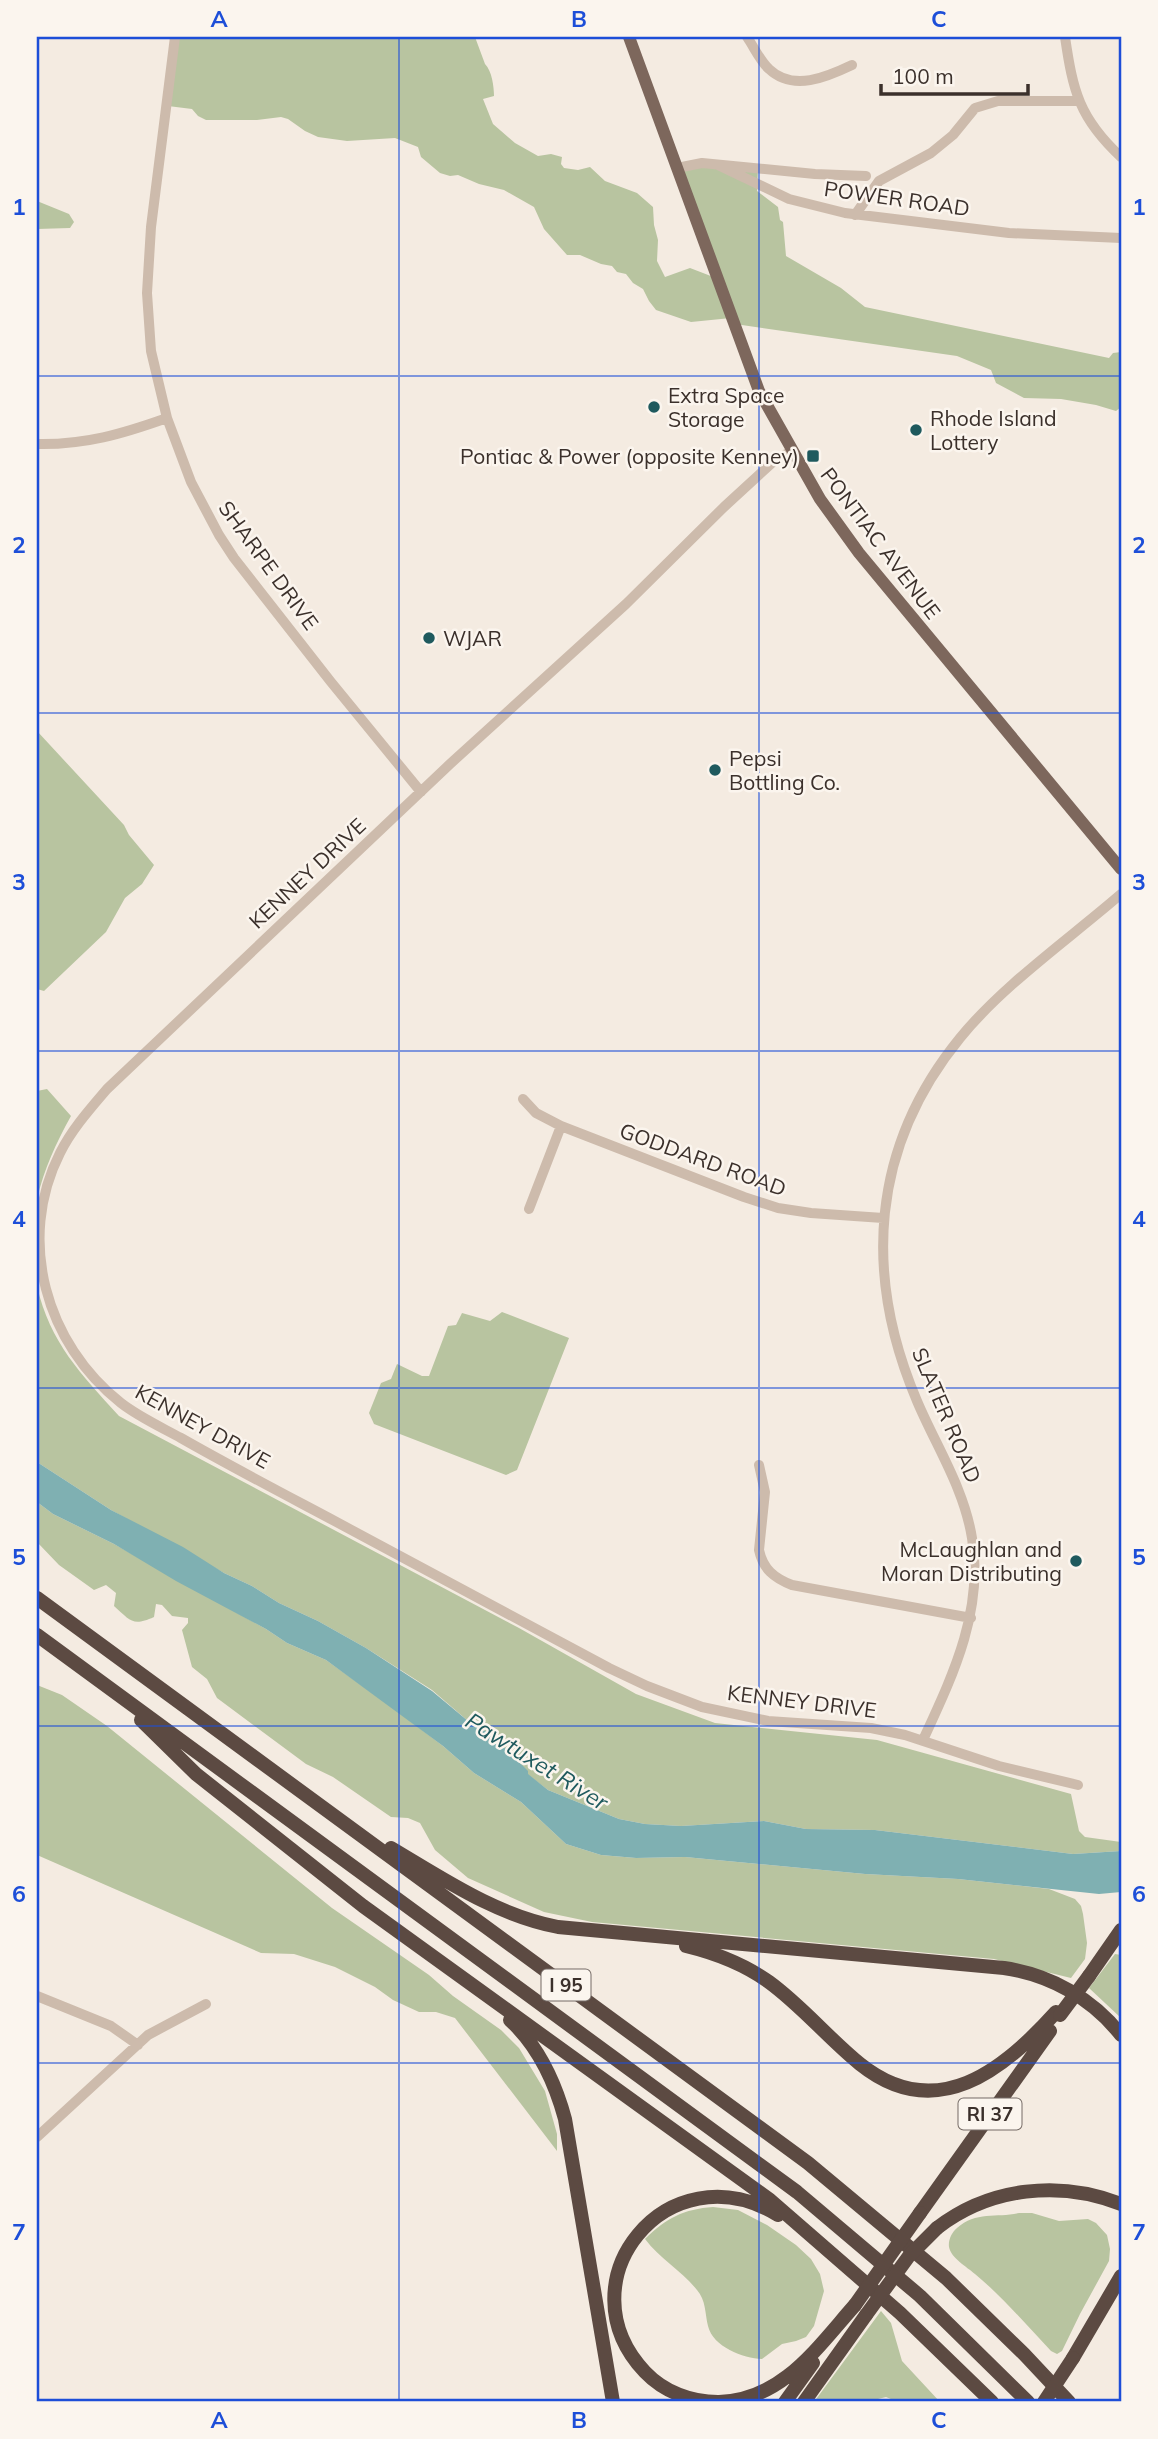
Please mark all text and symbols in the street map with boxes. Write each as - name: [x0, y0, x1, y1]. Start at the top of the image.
- text: A: [210, 4, 228, 33]
- text: B: [571, 4, 587, 33]
- text: C: [931, 4, 947, 33]
- scale bar: [881, 52, 1028, 96]
- text: 100 m: [892, 63, 954, 89]
- street label: POWER ROAD: [823, 175, 971, 221]
- text: 1: [12, 192, 26, 221]
- text: 1: [1132, 192, 1146, 221]
- place label: Extra Space Storage: [668, 382, 784, 432]
- marker: Extra Space Storage: [646, 399, 662, 415]
- place label: Rhode Island Lottery: [930, 405, 1057, 455]
- marker: Rhode Island Lottery: [908, 422, 924, 438]
- place label: Pontiac & Power (opposite Kenney): [460, 443, 799, 469]
- marker: Pontiac & Power (opposite Kenney): [805, 448, 821, 464]
- street label: PONTIAC AVENUE: [815, 462, 947, 624]
- street label: SHARPE DRIVE: [213, 495, 325, 635]
- text: 2: [12, 530, 26, 559]
- text: 2: [1132, 530, 1146, 559]
- place label: WJAR: [443, 625, 502, 651]
- marker: WJAR: [421, 630, 437, 646]
- place label: Pepsi Bottling Co.: [729, 745, 840, 795]
- marker: Pepsi Bottling Co.: [707, 762, 723, 778]
- street label: KENNEY DRIVE: [243, 812, 371, 934]
- text: 3: [12, 867, 26, 896]
- text: 3: [1132, 867, 1146, 896]
- street label: GODDARD ROAD: [616, 1117, 790, 1201]
- text: 4: [12, 1204, 26, 1233]
- text: 4: [1132, 1204, 1146, 1233]
- street label: SLATER ROAD: [907, 1343, 987, 1487]
- street label: KENNEY DRIVE: [131, 1378, 275, 1474]
- place label: McLaughlan and Moran Distributing: [881, 1536, 1062, 1586]
- text: 5: [12, 1542, 26, 1571]
- text: 5: [1132, 1542, 1146, 1571]
- marker: McLaughlan and Moran Distributing: [1068, 1553, 1084, 1569]
- street label: KENNEY DRIVE: [726, 1679, 878, 1723]
- water label: Pawtuxet River: [460, 1706, 615, 1817]
- text: 6: [12, 1879, 26, 1908]
- text: 6: [1132, 1879, 1146, 1908]
- road number: I 95: [542, 1969, 590, 2000]
- road number: RI 37: [958, 2098, 1021, 2130]
- text: 7: [12, 2217, 26, 2246]
- text: 7: [1132, 2217, 1146, 2246]
- text: A: [210, 2405, 228, 2434]
- text: B: [571, 2405, 587, 2434]
- text: C: [931, 2405, 947, 2434]

